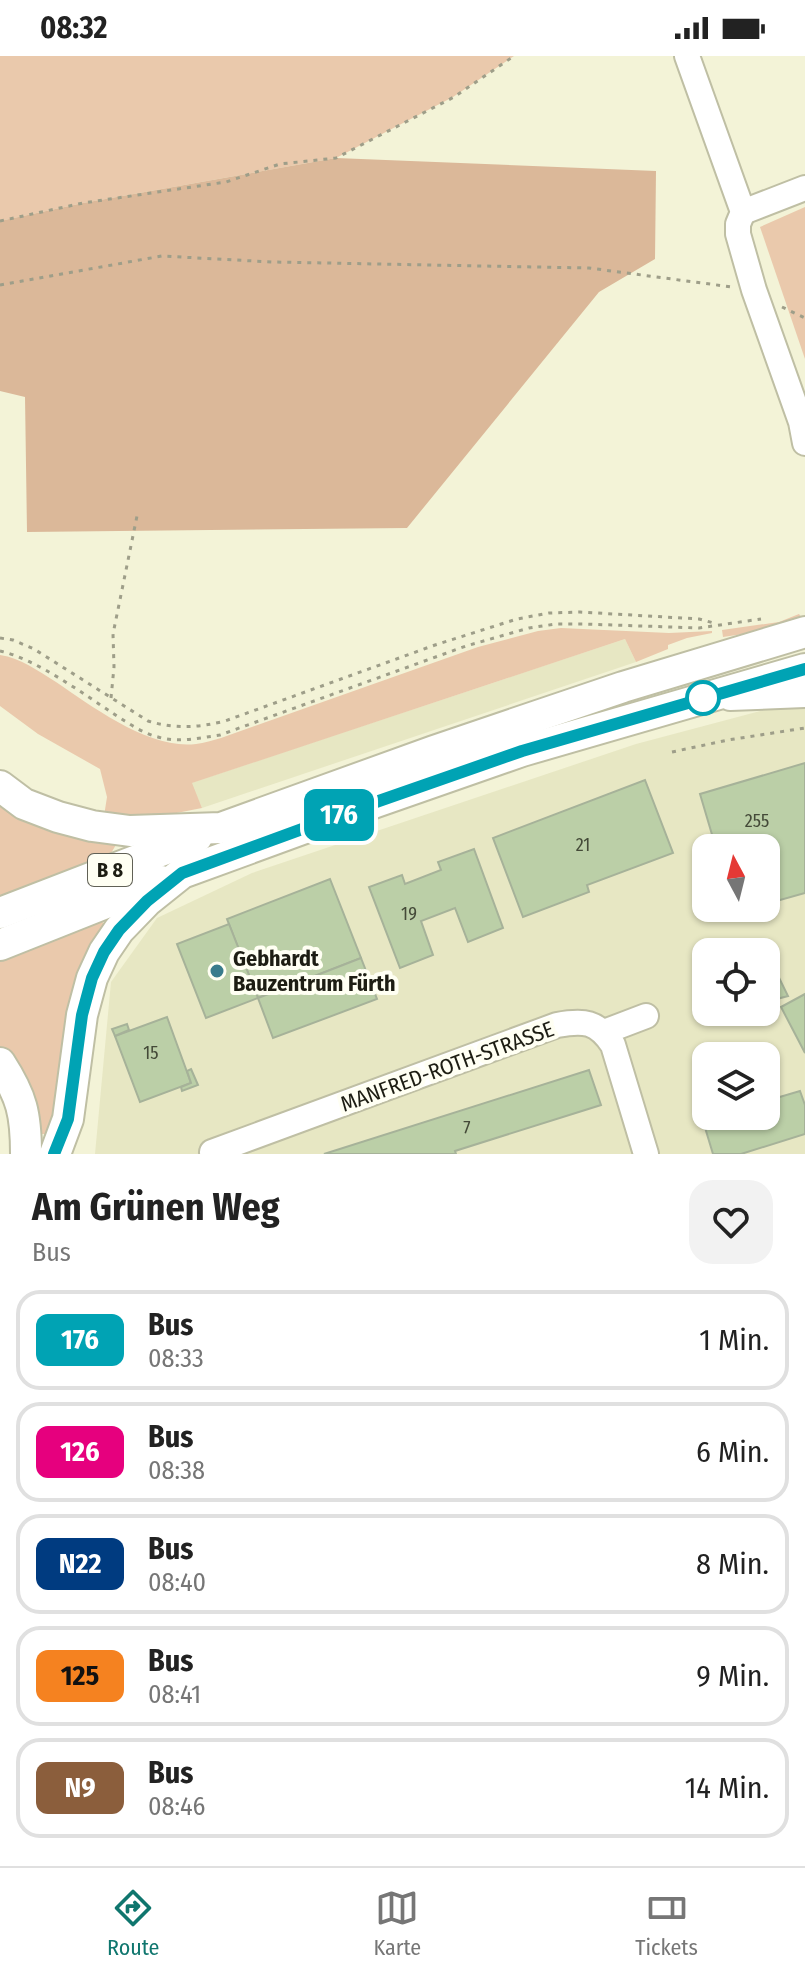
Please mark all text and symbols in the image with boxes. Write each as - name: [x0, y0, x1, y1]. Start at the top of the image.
- text: 08:32: [40, 10, 107, 46]
- unlabelled marker: [686, 681, 720, 715]
- line badge: 176: [293, 789, 385, 841]
- text: 176: [320, 798, 358, 831]
- house number: 255: [745, 810, 769, 832]
- house number: 21: [576, 834, 590, 856]
- north arrow: [692, 834, 780, 922]
- map controls: [692, 834, 780, 1130]
- road number: B 8: [88, 854, 132, 886]
- house number: 19: [401, 903, 417, 925]
- button: locate: [692, 938, 780, 1026]
- place label: Gebhardt Bauzentrum Fürth: [233, 945, 396, 997]
- marker: Gebhardt Bauzentrum Fürth: [208, 962, 226, 980]
- street label: MANFRED-ROTH-STRASSE: [337, 1015, 558, 1118]
- house number: 15: [143, 1042, 159, 1064]
- button: layers: [692, 1042, 780, 1130]
- house number: 7: [463, 1117, 471, 1139]
- button: heart: [689, 1180, 773, 1264]
- text: Am Grünen Weg: [32, 1184, 280, 1230]
- text: Bus: [32, 1237, 71, 1268]
- text: Bus: [148, 1307, 193, 1343]
- text: 1 Min.: [699, 1322, 769, 1358]
- text: 176: [61, 1323, 99, 1356]
- text: 08:33: [148, 1343, 204, 1374]
- text: Bus: [148, 1419, 193, 1455]
- text: 6 Min.: [696, 1434, 769, 1470]
- text: 126: [60, 1435, 100, 1468]
- text: 08:38: [148, 1455, 205, 1486]
- text: Bus: [148, 1531, 193, 1567]
- text: 8 Min.: [696, 1546, 769, 1582]
- text: N22: [59, 1547, 101, 1580]
- text: 08:40: [148, 1567, 206, 1598]
- text: Bus: [148, 1643, 193, 1679]
- text: 9 Min.: [696, 1658, 769, 1694]
- text: 125: [61, 1659, 99, 1692]
- text: 08:41: [148, 1679, 201, 1710]
- text: Bus: [148, 1755, 193, 1791]
- text: 14 Min.: [685, 1770, 769, 1806]
- text: N9: [64, 1771, 96, 1804]
- text: 08:46: [148, 1791, 205, 1822]
- tab: Route: [107, 1886, 160, 1961]
- tab: Karte: [374, 1886, 421, 1961]
- tab: Tickets: [635, 1886, 698, 1961]

